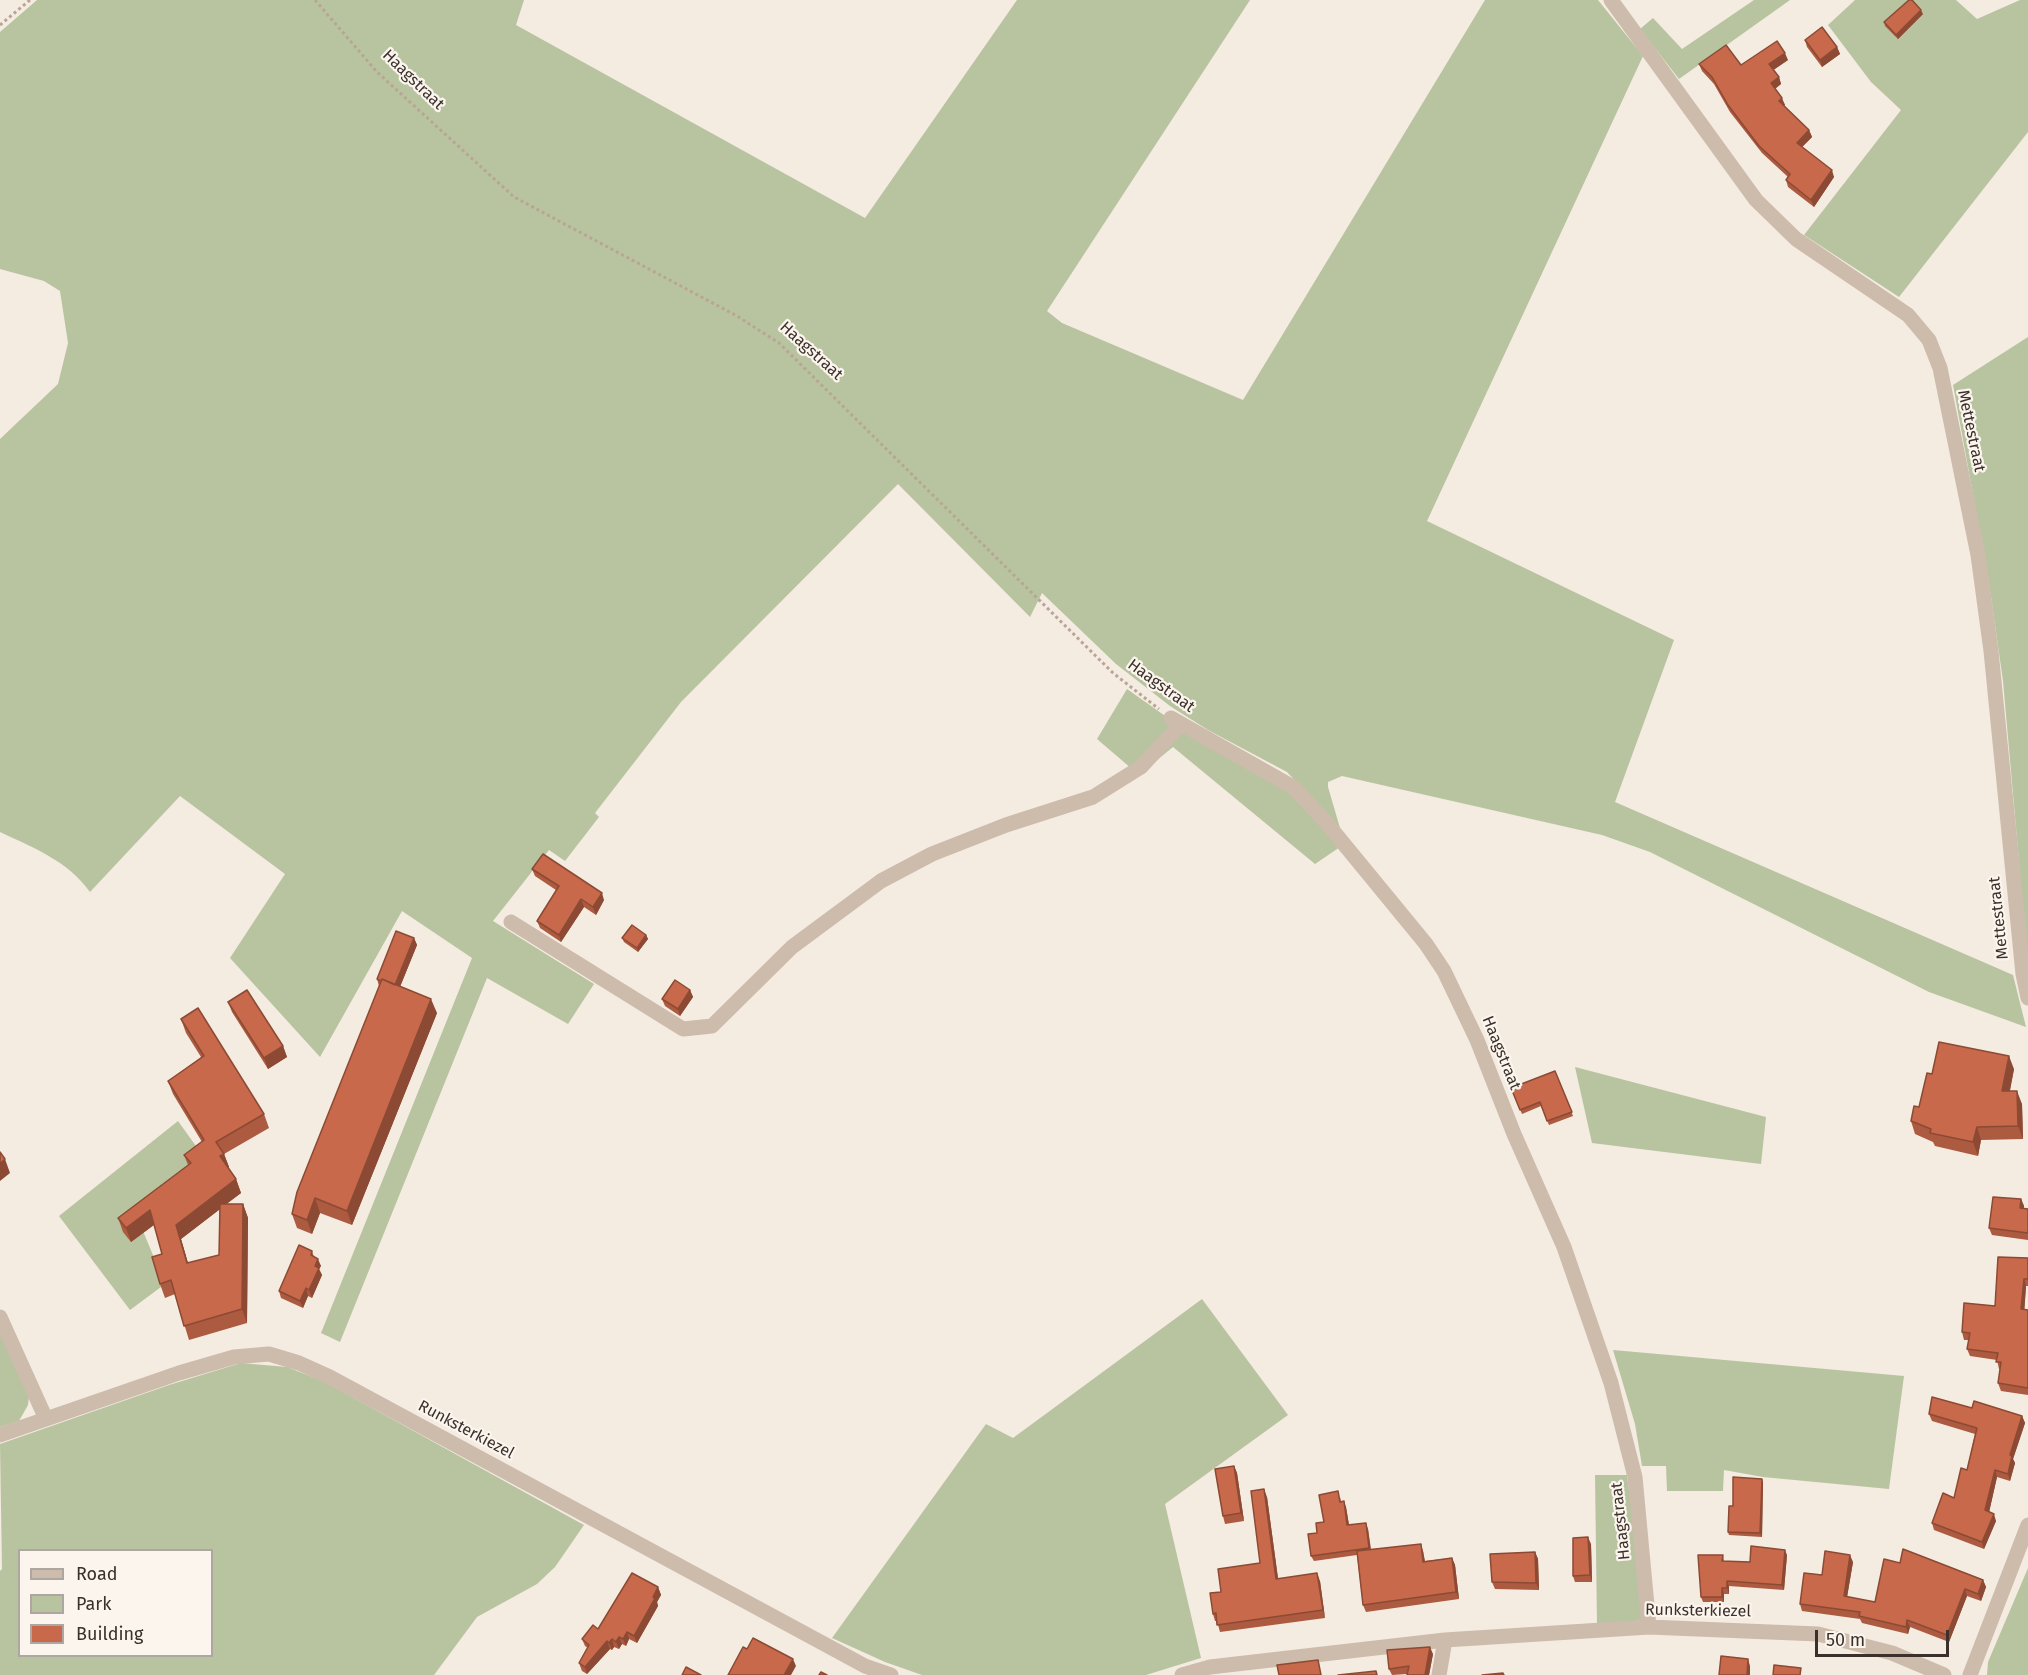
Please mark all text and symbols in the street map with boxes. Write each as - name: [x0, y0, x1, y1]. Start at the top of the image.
- street label: Haagstraat: [378, 46, 448, 114]
- street label: Haagstraat: [776, 318, 846, 384]
- street label: Mettestraat: [1953, 388, 1989, 474]
- street label: Haagstraat: [1124, 655, 1198, 717]
- street label: Mettestraat: [1985, 876, 2013, 960]
- street label: Haagstraat: [1477, 1013, 1525, 1093]
- street label: Runksterkiezel: [415, 1397, 517, 1463]
- street label: Haagstraat: [1607, 1481, 1635, 1561]
- legend: [18, 1549, 213, 1657]
- text: Road: [76, 1563, 118, 1585]
- text: Park: [76, 1593, 111, 1615]
- street label: Runksterkiezel: [1645, 1600, 1751, 1622]
- scale bar: [1818, 1618, 1952, 1656]
- text: Building: [76, 1623, 143, 1645]
- text: 50 m: [1826, 1629, 1865, 1651]

